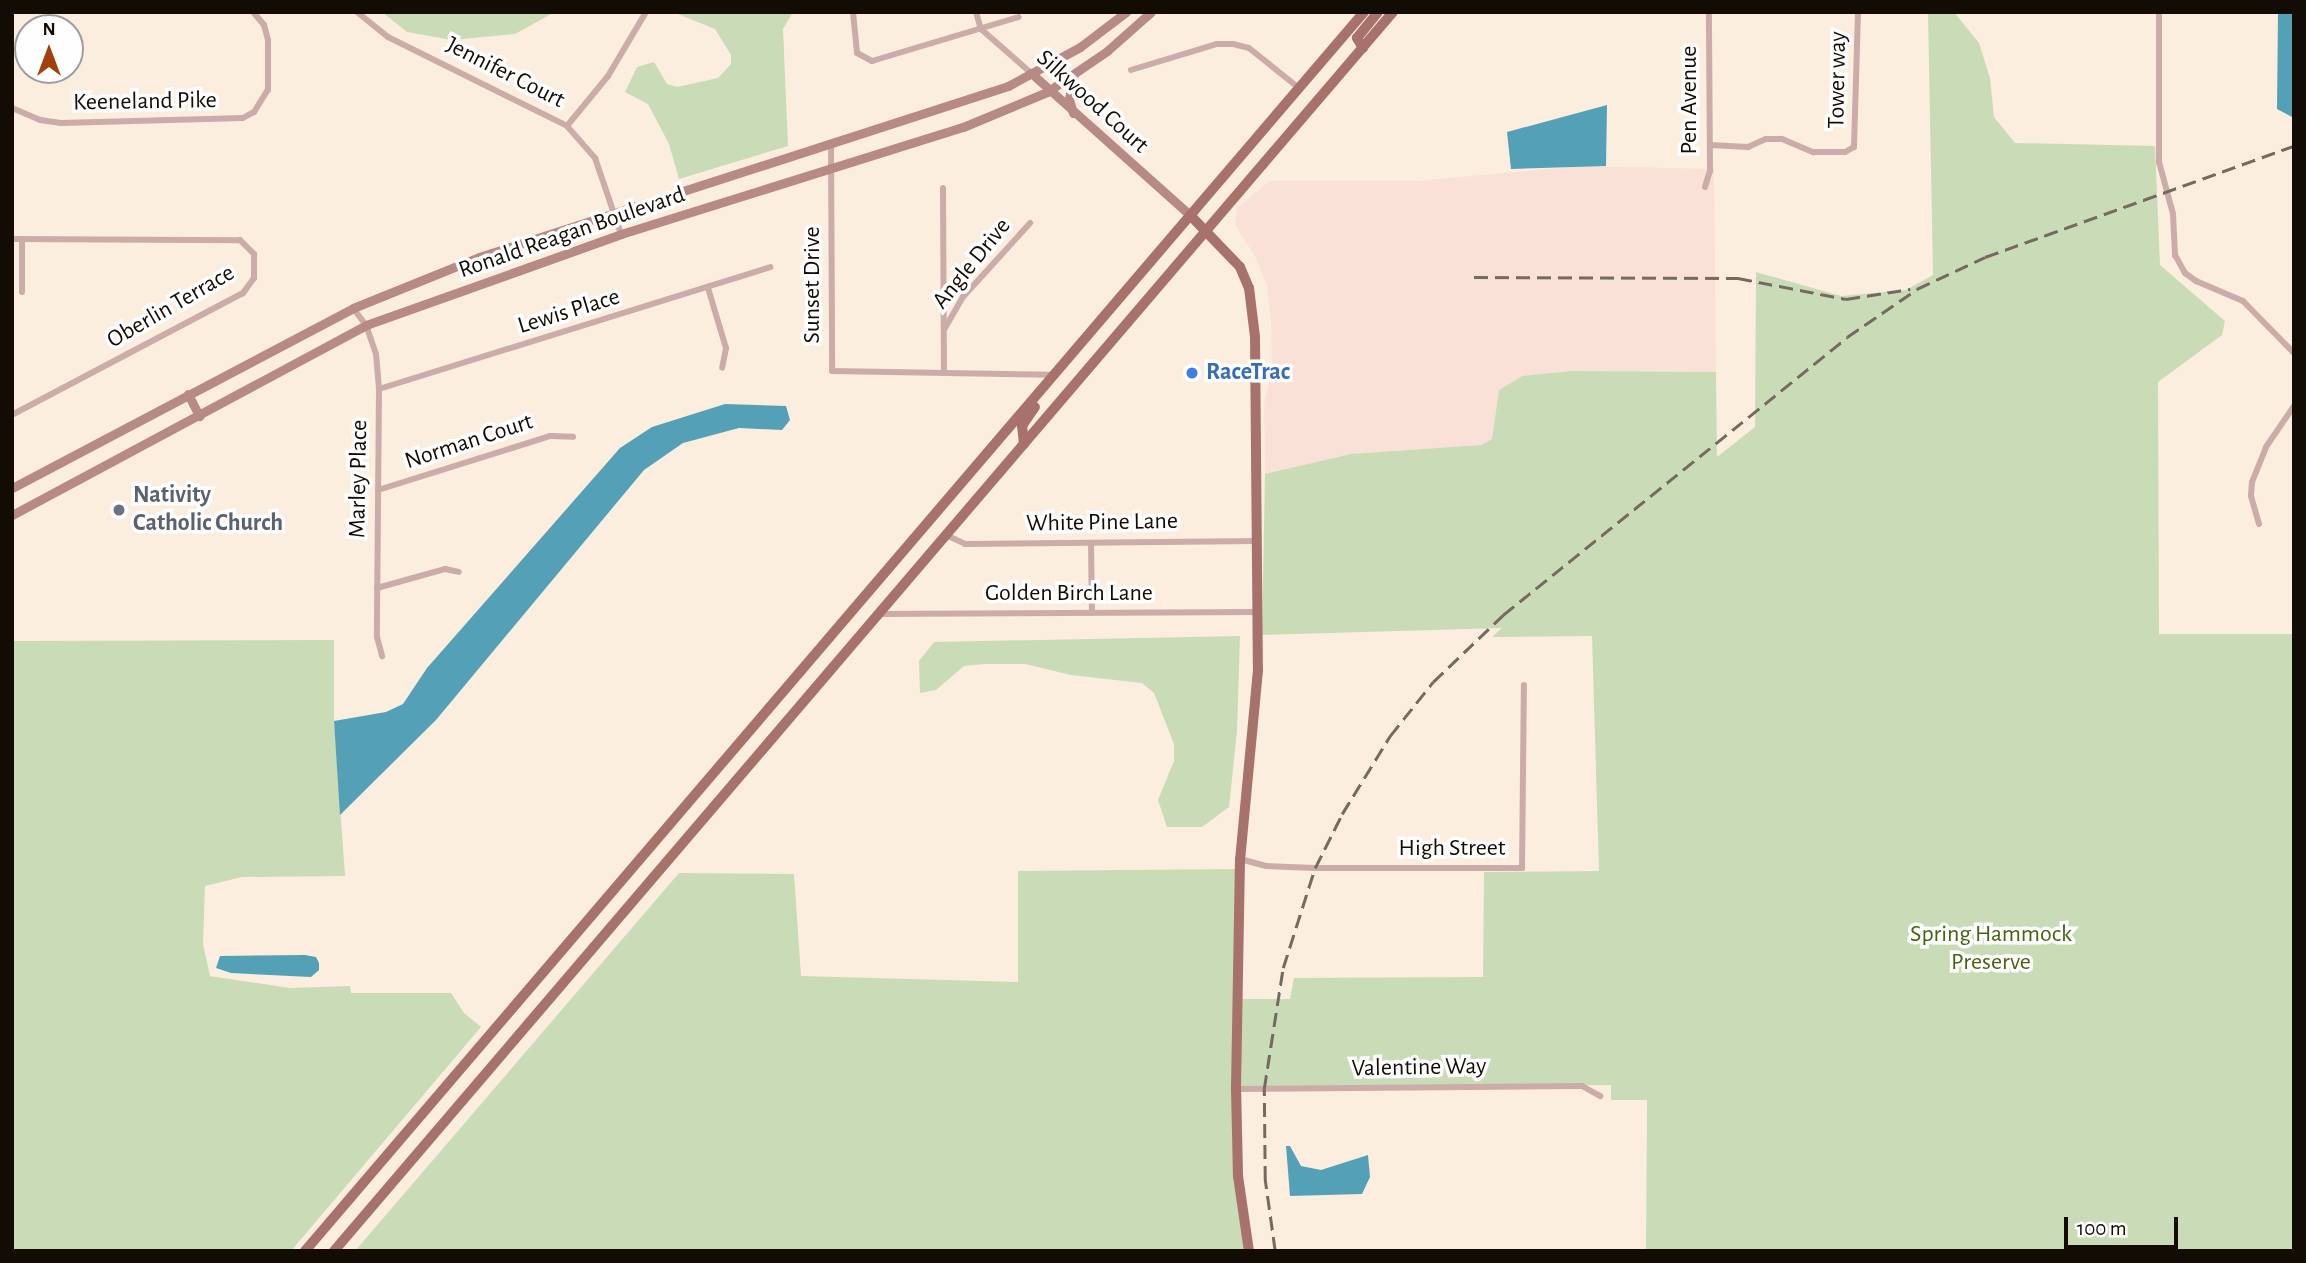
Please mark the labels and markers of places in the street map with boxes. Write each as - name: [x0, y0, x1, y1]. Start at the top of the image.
- place label: RaceTrac: [1206, 359, 1290, 387]
- marker: RaceTrac: [1184, 365, 1200, 381]
- place label: Nativity Catholic Church: [133, 482, 283, 538]
- marker: Nativity Catholic Church: [111, 502, 127, 518]

